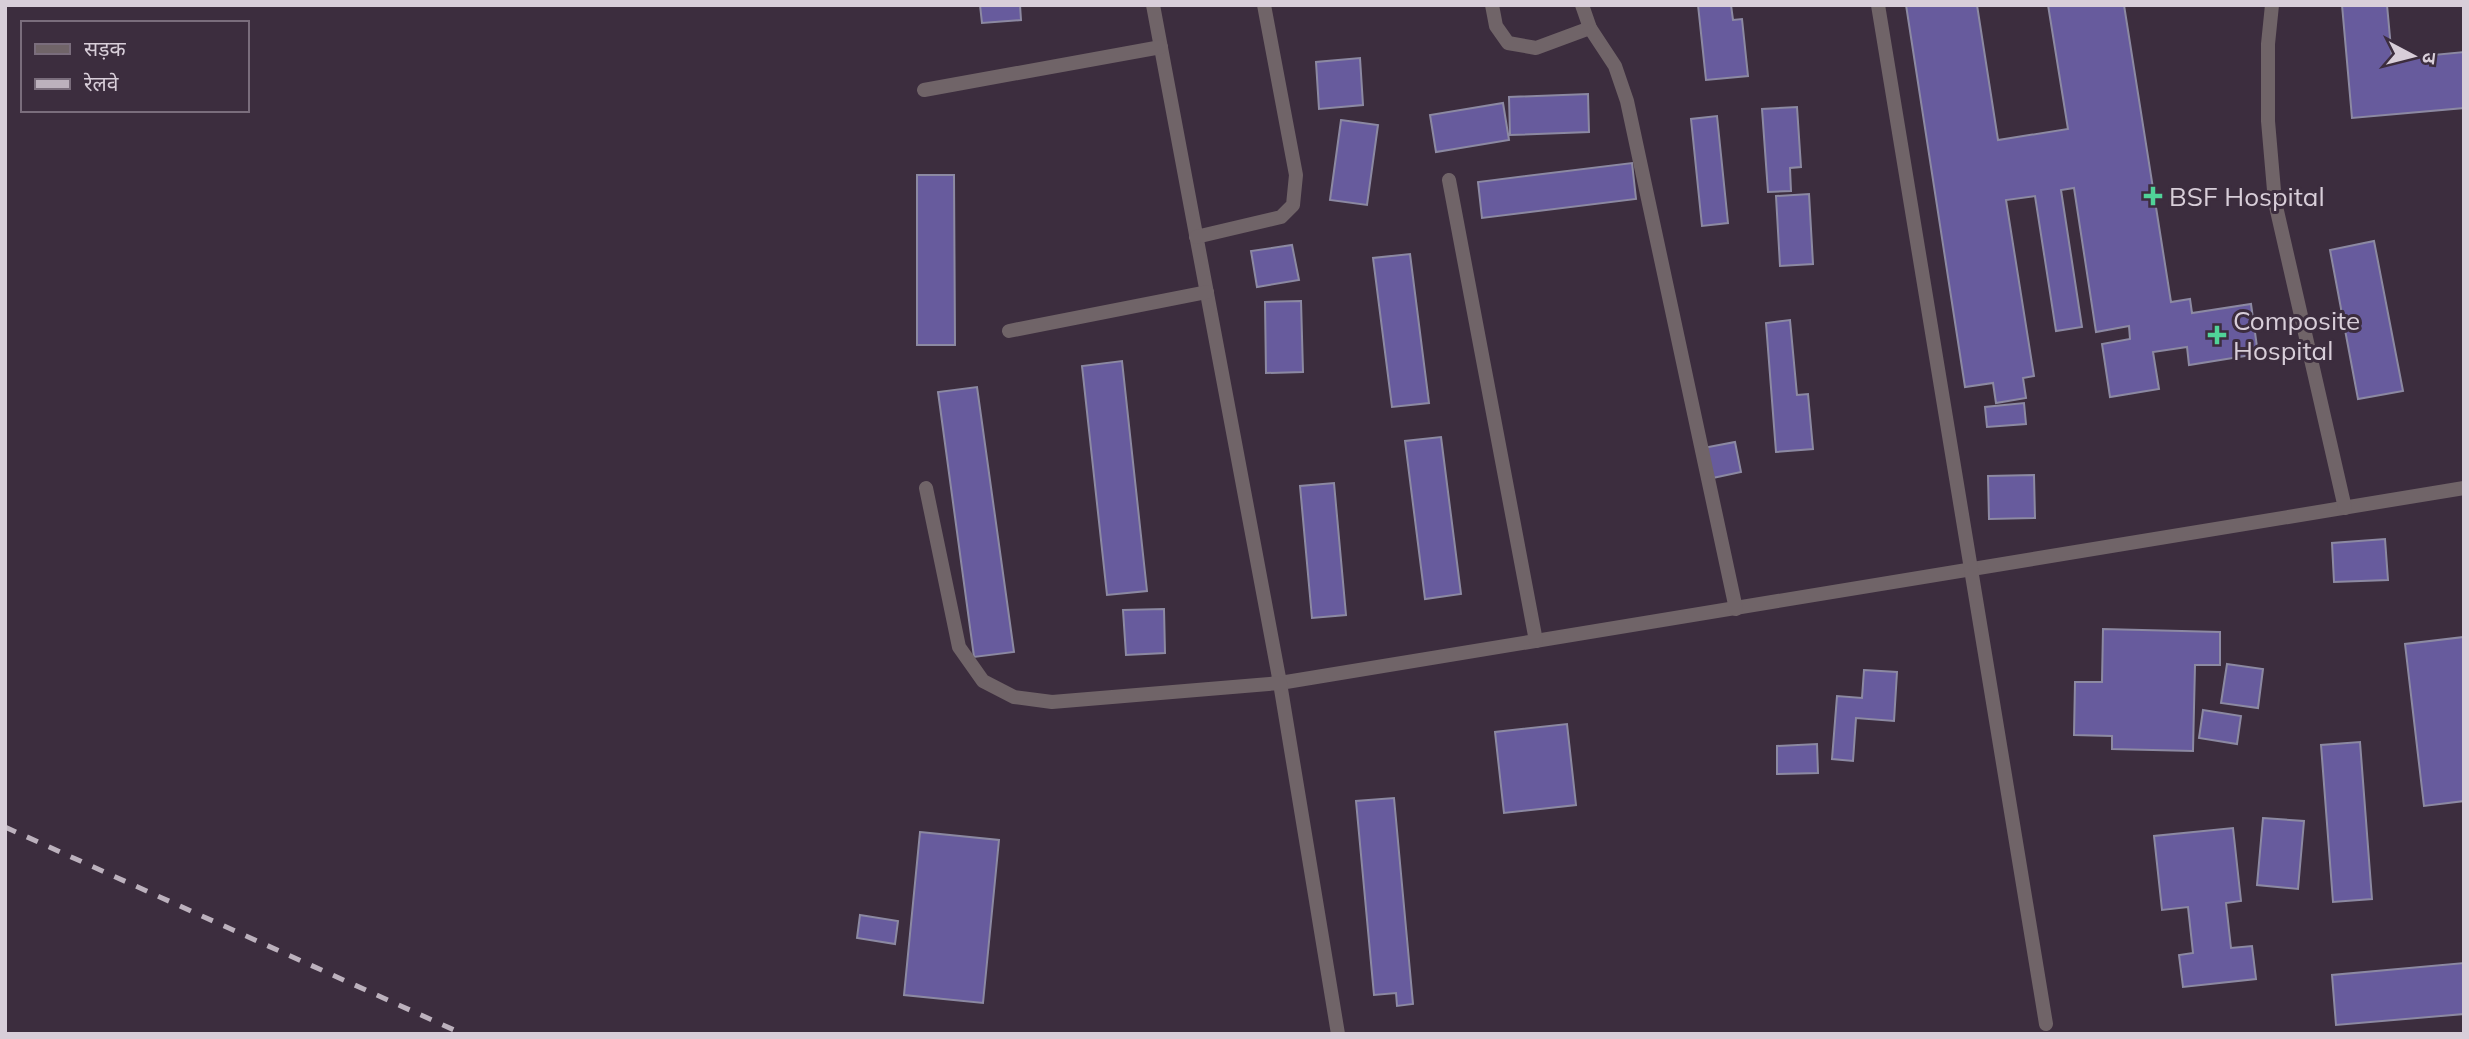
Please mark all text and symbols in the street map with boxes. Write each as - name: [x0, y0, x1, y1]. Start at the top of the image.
- legend: [21, 21, 248, 112]
- north arrow: [2378, 21, 2448, 91]
- text: सड़क: [84, 35, 126, 61]
- text: उ: [2417, 51, 2442, 66]
- text: रेलवे: [83, 70, 119, 96]
- place label: BSF Hospital: [2169, 180, 2325, 213]
- marker: BSF Hospital: [2143, 186, 2163, 206]
- place label: Composite Hospital: [2233, 304, 2360, 367]
- marker: Composite Hospital: [2207, 325, 2227, 345]

